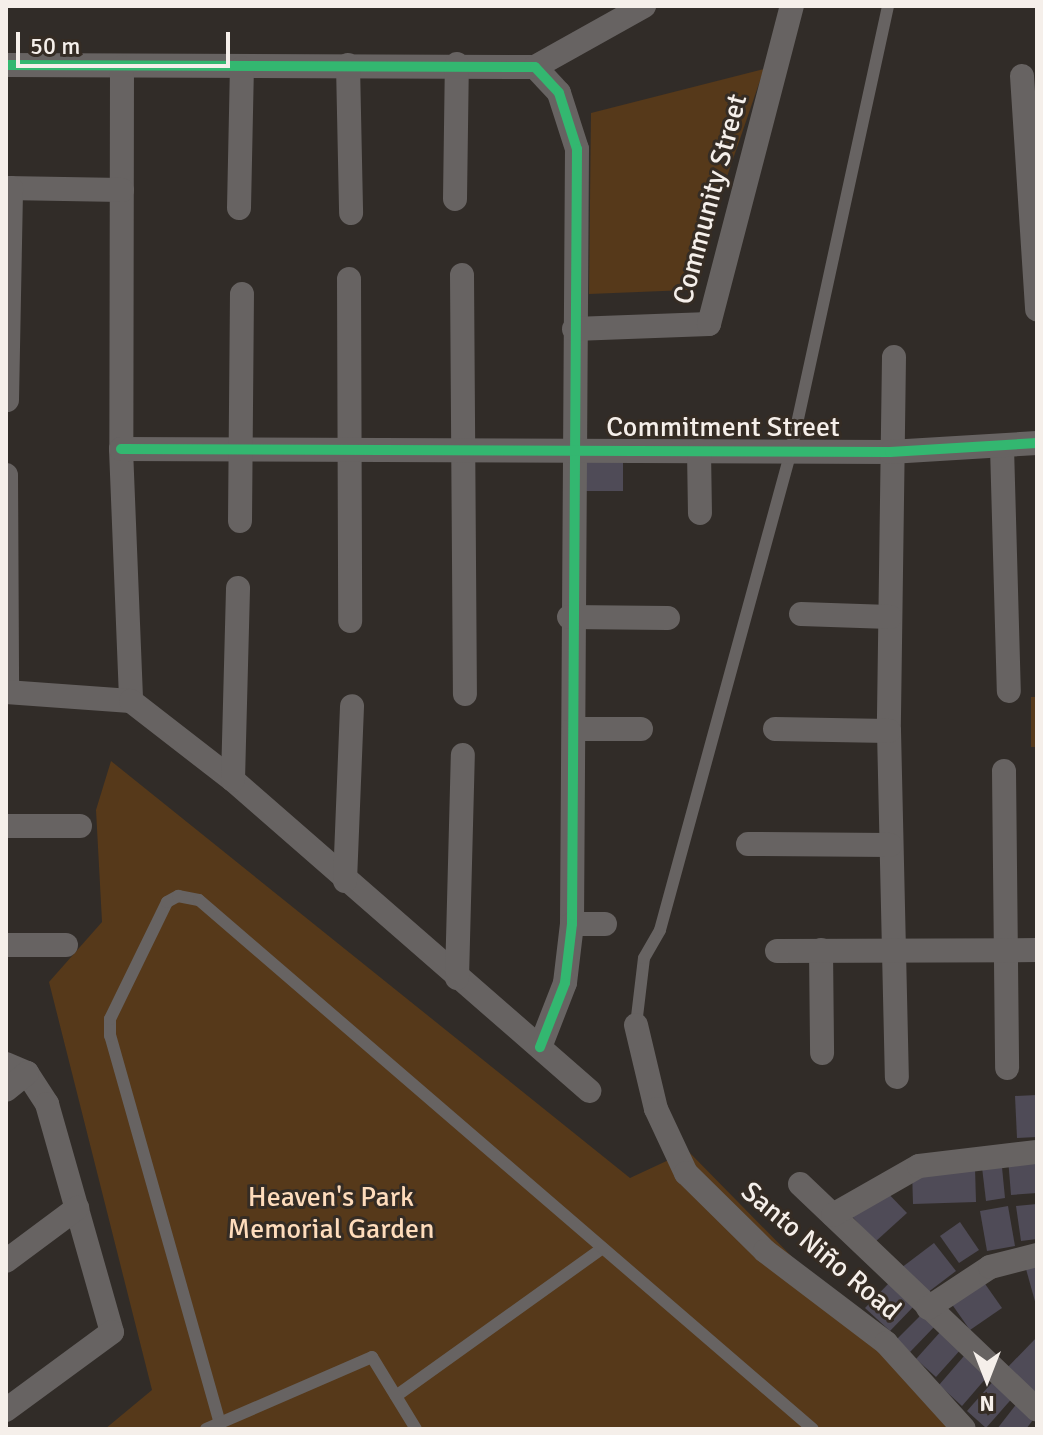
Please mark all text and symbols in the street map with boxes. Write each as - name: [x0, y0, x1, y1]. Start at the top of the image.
- scale bar: [20, 16, 234, 66]
- text: 50 m: [30, 31, 80, 61]
- street label: Community Street: [666, 90, 754, 308]
- street label: Commitment Street: [606, 410, 840, 444]
- street label: Santo Niño Road: [734, 1175, 908, 1327]
- park label: Heaven's Park Memorial Garden: [228, 1180, 434, 1246]
- north arrow: [947, 1339, 1027, 1419]
- text: N: [979, 1390, 995, 1417]

